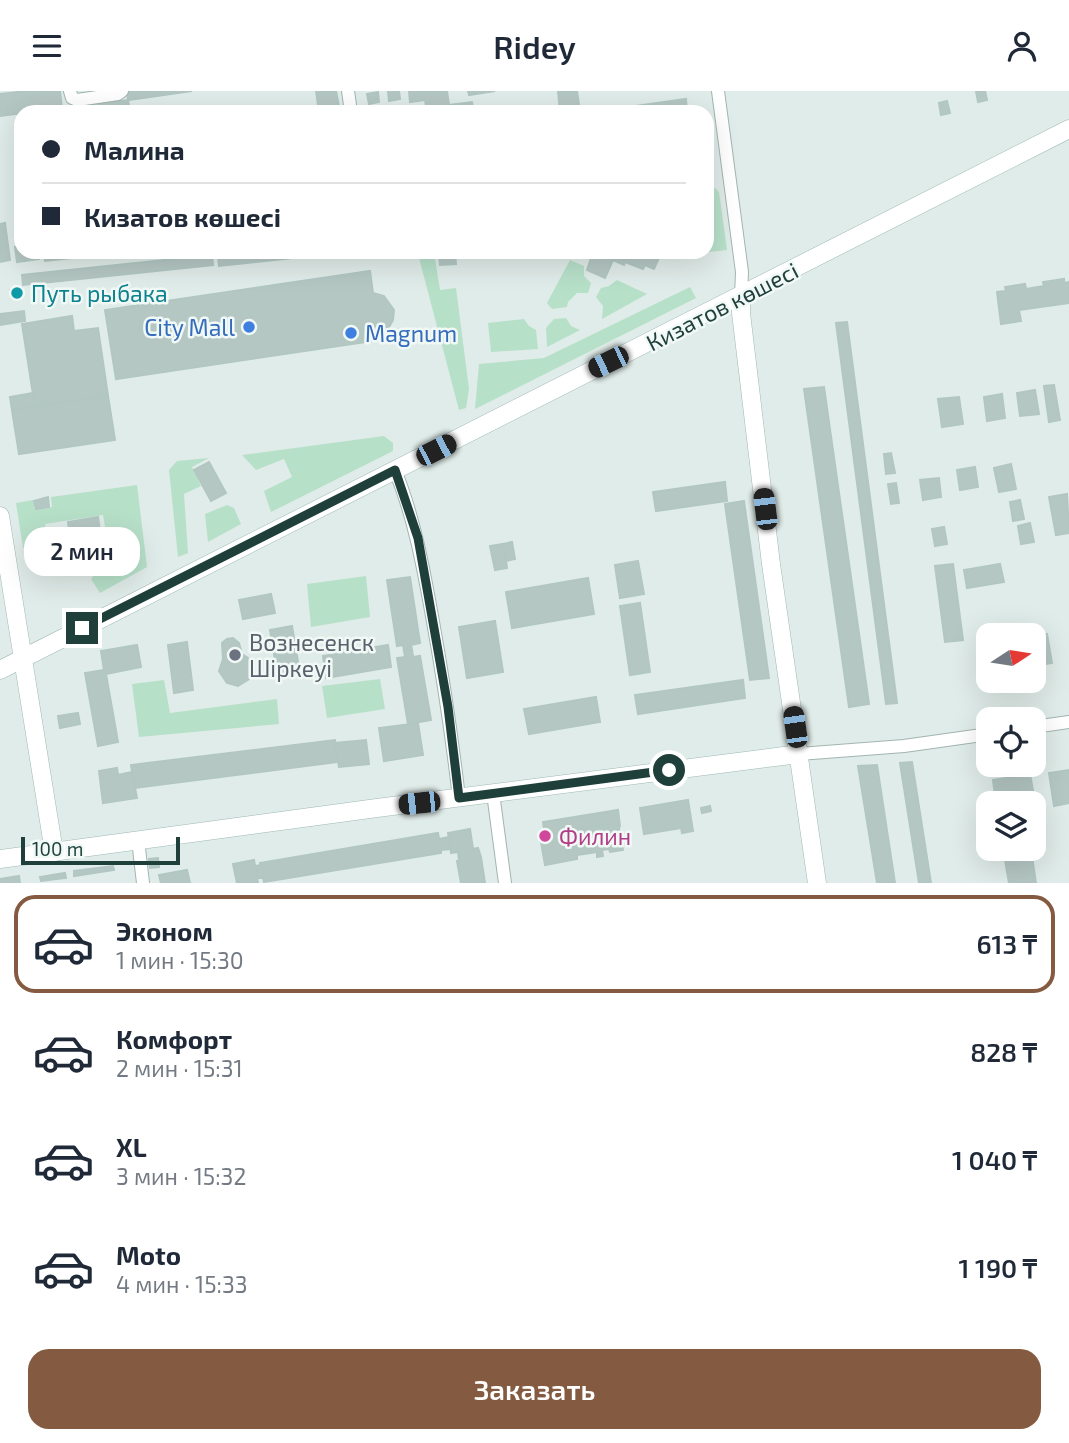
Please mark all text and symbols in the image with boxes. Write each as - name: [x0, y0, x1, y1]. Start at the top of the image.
- icon: menu: [28, 27, 66, 65]
- text: Ridey: [493, 27, 576, 65]
- icon: person: [1003, 27, 1041, 65]
- text: Малина: [84, 134, 185, 165]
- text: Кизатов көшесі: [84, 201, 281, 232]
- street label: Кизатов көшесі: [641, 256, 803, 356]
- place label: Путь рыбака: [31, 279, 168, 308]
- marker: Путь рыбака: [9, 285, 25, 301]
- place label: City Mall: [144, 313, 235, 341]
- marker: City Mall: [241, 319, 257, 335]
- place label: Magnum: [365, 319, 457, 347]
- marker: Magnum: [343, 325, 359, 341]
- car: [585, 343, 632, 381]
- car: [413, 431, 460, 469]
- car: [753, 487, 778, 531]
- callout: 2 мин: [24, 526, 140, 575]
- text: 2 мин: [50, 537, 114, 565]
- route end: [66, 612, 98, 644]
- north arrow: [976, 623, 1046, 693]
- map controls: [976, 623, 1046, 861]
- place label: Вознесенск Шіркеуі: [249, 628, 374, 683]
- marker: Вознесенск Шіркеуі: [227, 647, 243, 663]
- car: [782, 705, 809, 749]
- button: locate: [976, 707, 1046, 777]
- route start: [653, 754, 685, 786]
- car: [398, 790, 441, 816]
- button: layers: [976, 791, 1046, 861]
- place label: Филин: [559, 822, 631, 850]
- marker: Филин: [537, 828, 553, 844]
- scale bar: [21, 834, 180, 866]
- text: 100 m: [32, 837, 83, 860]
- icon: car: [32, 913, 95, 976]
- text: Эконом: [116, 915, 213, 946]
- text: 613 ₸: [976, 928, 1037, 959]
- text: 1 мин · 15:30: [116, 946, 244, 974]
- icon: car: [32, 1021, 95, 1084]
- text: Комфорт: [116, 1023, 232, 1054]
- text: 828 ₸: [970, 1036, 1037, 1067]
- text: 2 мин · 15:31: [116, 1054, 243, 1082]
- icon: car: [32, 1129, 95, 1192]
- text: XL: [116, 1131, 147, 1162]
- text: 1 040 ₸: [952, 1144, 1037, 1175]
- text: 3 мин · 15:32: [116, 1162, 246, 1190]
- icon: car: [32, 1237, 95, 1300]
- text: Moto: [116, 1239, 181, 1270]
- text: 1 190 ₸: [958, 1252, 1037, 1283]
- text: 4 мин · 15:33: [116, 1270, 248, 1298]
- button: Заказать: [28, 1349, 1041, 1429]

